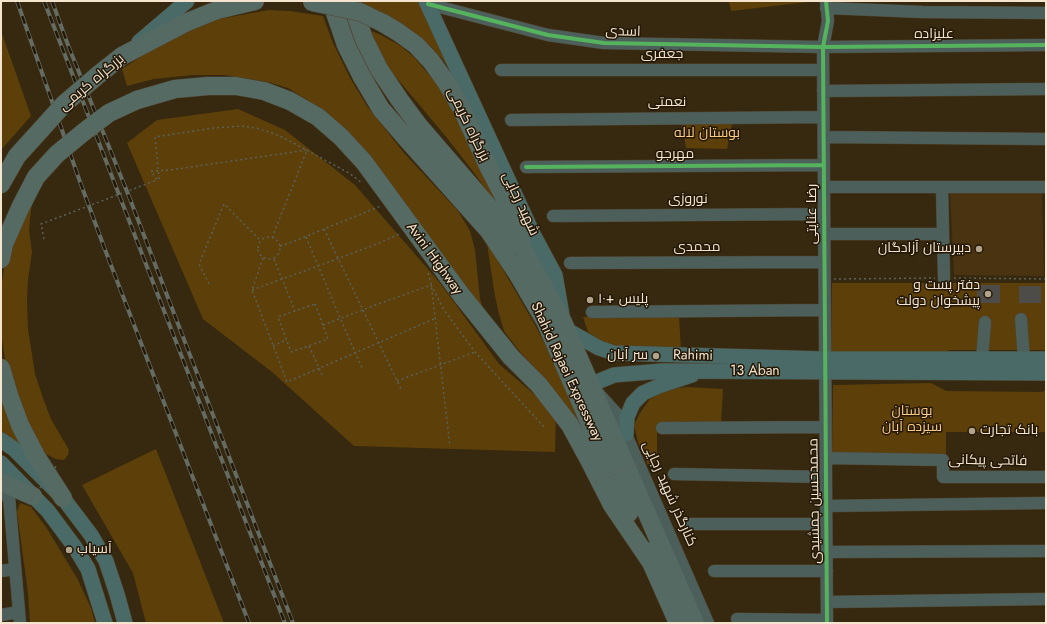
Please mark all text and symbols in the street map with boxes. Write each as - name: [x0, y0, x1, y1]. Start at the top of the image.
- street label: اسدی: [605, 23, 641, 41]
- street label: علیزاده: [914, 27, 954, 43]
- street label: جعفری: [641, 47, 683, 63]
- street label: بزرگراه کریمی: [56, 51, 128, 115]
- street label: بزرگراه کریمی: [443, 85, 493, 165]
- street label: نعمتی: [648, 95, 686, 111]
- park label: بوستان لاله: [674, 126, 740, 142]
- street label: مهرجو: [656, 147, 694, 163]
- street label: شهید رجایی: [498, 169, 542, 239]
- street label: رضا عنایتی: [805, 184, 821, 244]
- street label: نوروزی: [668, 192, 708, 208]
- street label: Avini Highway: [402, 220, 466, 298]
- street label: محمدی: [674, 240, 720, 256]
- place label: دبیرستان آزادگان: [878, 241, 971, 257]
- marker: دبیرستان آزادگان: [974, 244, 984, 254]
- place label: دفتر پست و پیشخوان دولت: [897, 278, 980, 310]
- marker: دفتر پست و پیشخوان دولت: [983, 289, 993, 299]
- place label: پلیس +۱۰: [598, 292, 648, 308]
- marker: پلیس +۱۰: [585, 295, 595, 305]
- street label: Shahid Rajaei Expressway: [526, 300, 606, 444]
- street label: Rahimi: [673, 347, 713, 365]
- place label: سر آبان: [607, 348, 648, 364]
- marker: سر آبان: [651, 351, 661, 361]
- street label: 13 Aban: [730, 364, 780, 380]
- park label: بوستان سیزده آبان: [882, 404, 942, 436]
- place label: بانک تجارت: [980, 423, 1038, 439]
- marker: بانک تجارت: [967, 426, 977, 436]
- street label: محمدحسین جمشیدی: [806, 438, 824, 564]
- street label: کنارگذر شهید رجایی: [638, 439, 700, 549]
- street label: فاتحی پیکانی: [949, 452, 1027, 470]
- place label: آسیاب: [77, 542, 112, 558]
- marker: آسیاب: [64, 545, 74, 555]

